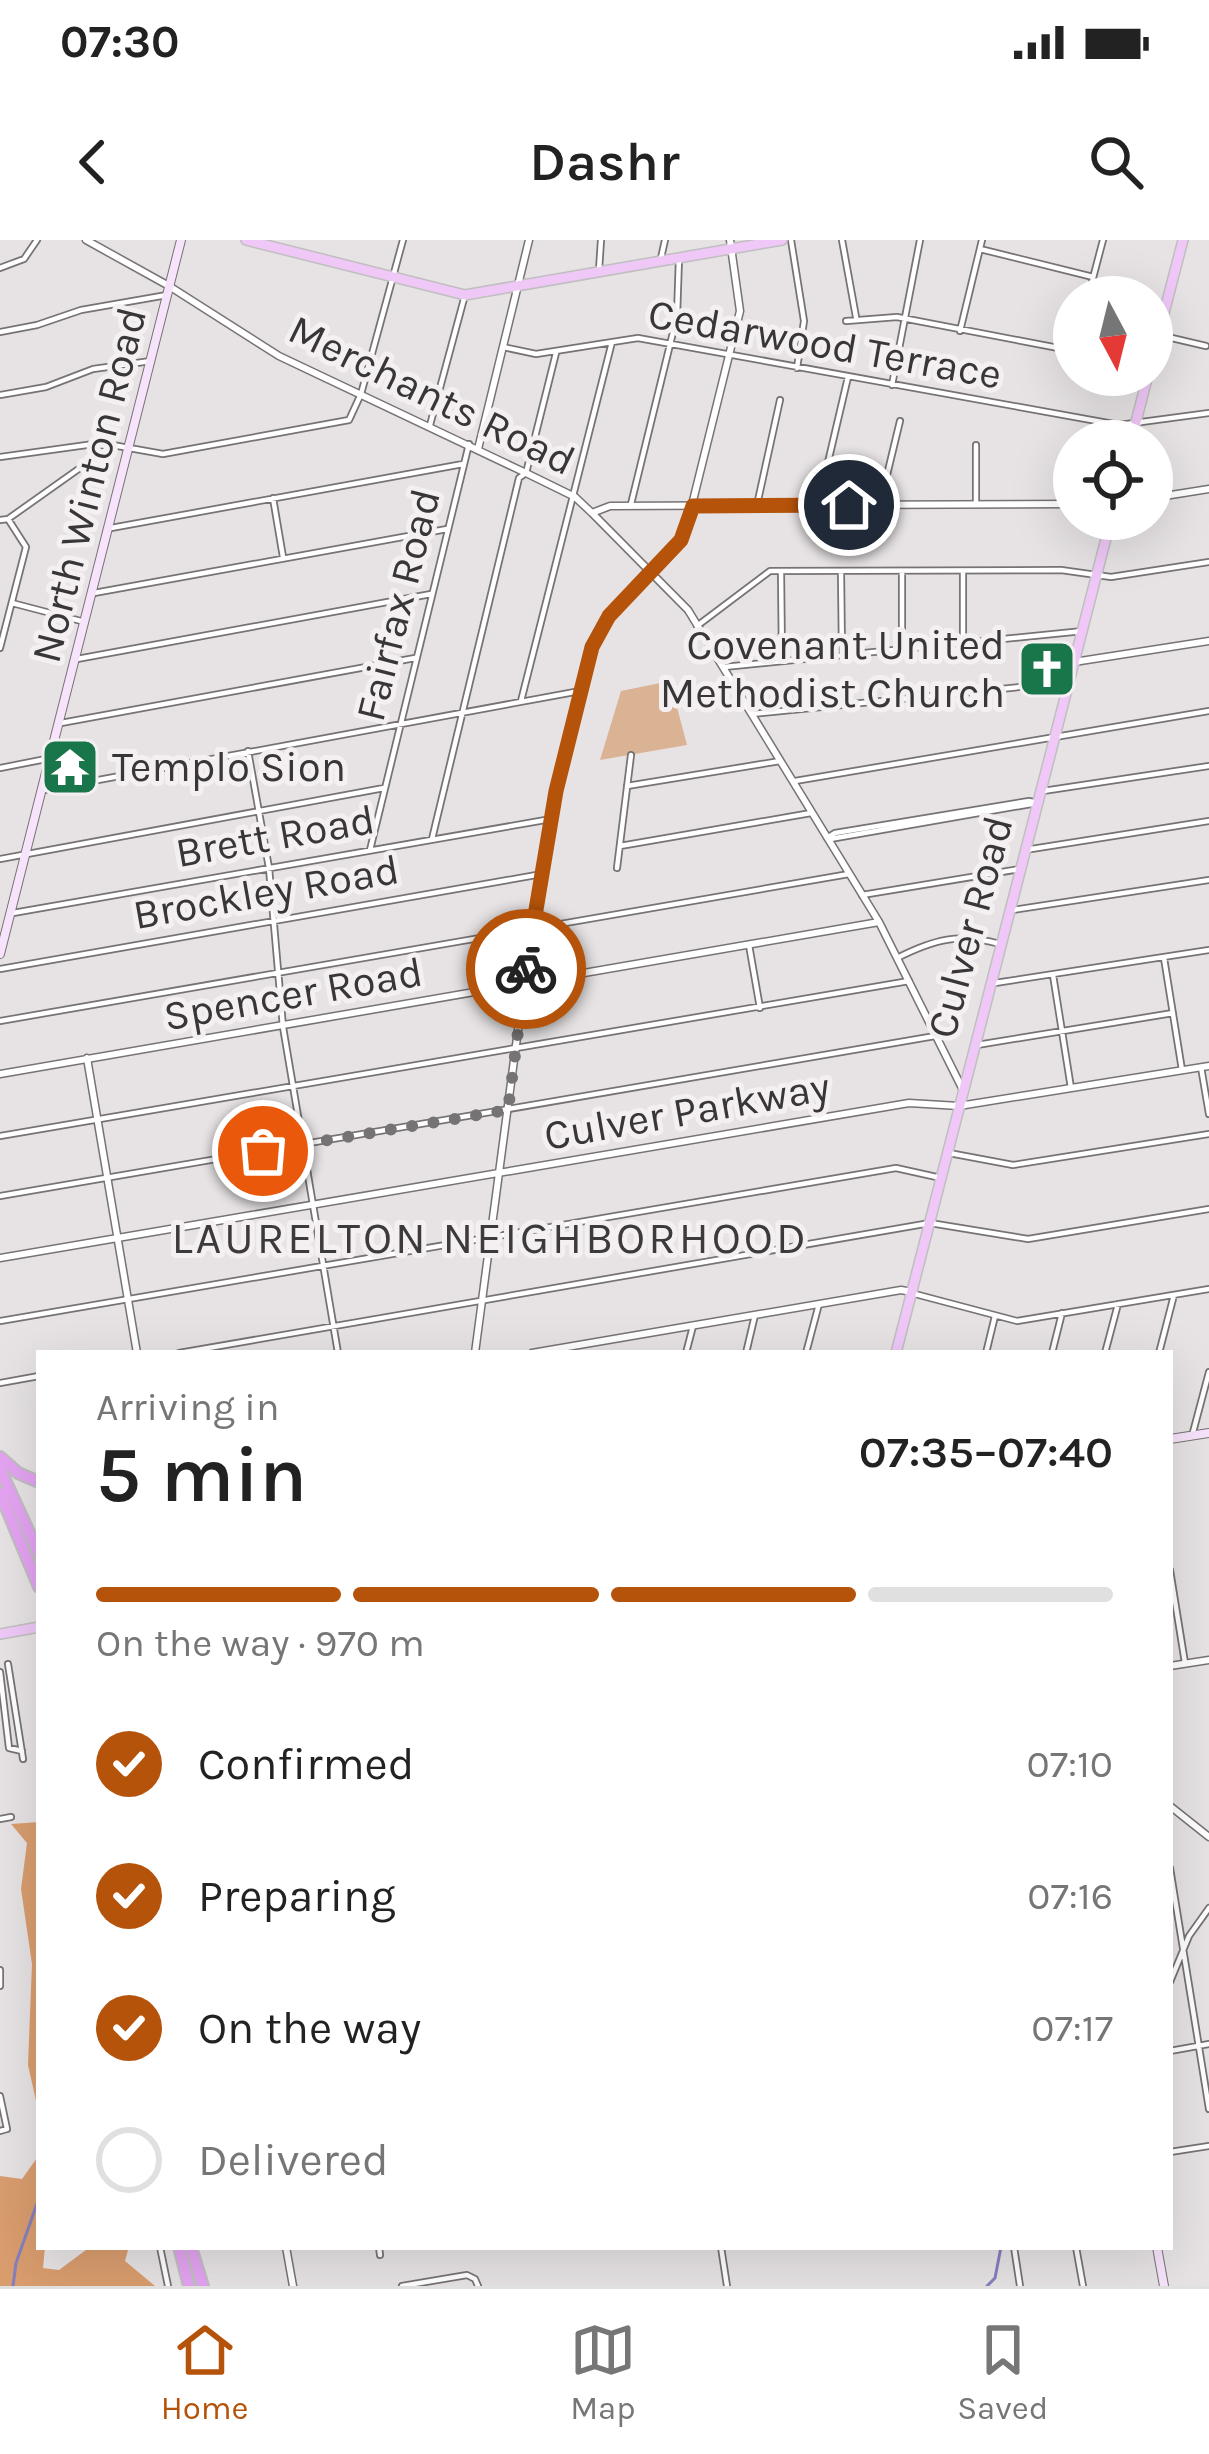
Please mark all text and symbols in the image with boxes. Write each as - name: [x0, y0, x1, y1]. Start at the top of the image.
- text: 07:30: [60, 16, 179, 68]
- icon: back: [60, 129, 126, 195]
- icon: search: [1083, 129, 1149, 195]
- text: Dashr: [529, 130, 680, 194]
- north arrow: [1053, 276, 1173, 396]
- map controls: [1053, 276, 1173, 540]
- street label: Cedarwood Terrace: [644, 288, 1006, 400]
- street label: North Winton Road: [21, 302, 157, 668]
- street label: Merchants Road: [281, 304, 583, 486]
- button: locate: [1053, 420, 1173, 540]
- pin: [798, 454, 900, 556]
- icon: home: [816, 472, 882, 538]
- street label: Fairfax Road: [345, 484, 451, 726]
- place label: Covenant United Methodist Church: [660, 620, 1005, 718]
- church icon: Covenant United Methodist Church: [1016, 638, 1078, 700]
- temple icon: Templo Sion: [39, 736, 101, 798]
- place label: Templo Sion: [112, 742, 346, 792]
- street label: Brett Road: [172, 794, 378, 878]
- street label: Culver Road: [916, 811, 1024, 1043]
- street label: Brockley Road: [129, 844, 403, 940]
- courier: [466, 909, 586, 1029]
- icon: bike: [493, 936, 559, 1002]
- street label: Spencer Road: [160, 947, 426, 1041]
- street label: Culver Parkway: [540, 1061, 834, 1161]
- pin: [212, 1100, 314, 1202]
- icon: bag: [230, 1118, 296, 1184]
- district label: LAURELTON NEIGHBORHOOD: [171, 1212, 809, 1264]
- text: Arriving in: [96, 1384, 279, 1430]
- text: 07:35–07:40: [859, 1426, 1113, 1478]
- text: 5 min: [96, 1429, 307, 1521]
- text: On the way · 970 m: [96, 1620, 425, 1666]
- icon: check: [96, 1731, 162, 1797]
- text: Confirmed: [198, 1738, 414, 1790]
- text: 07:10: [1027, 1741, 1113, 1787]
- icon: check: [96, 1863, 162, 1929]
- text: Preparing: [198, 1870, 396, 1922]
- text: 07:16: [1027, 1873, 1113, 1919]
- icon: check: [96, 1995, 162, 2061]
- text: On the way: [198, 2002, 421, 2054]
- text: 07:17: [1031, 2005, 1113, 2051]
- text: Delivered: [198, 2134, 389, 2186]
- tab: Home: [161, 2317, 249, 2427]
- tab: Map: [570, 2317, 636, 2427]
- tab: Saved: [957, 2317, 1048, 2427]

